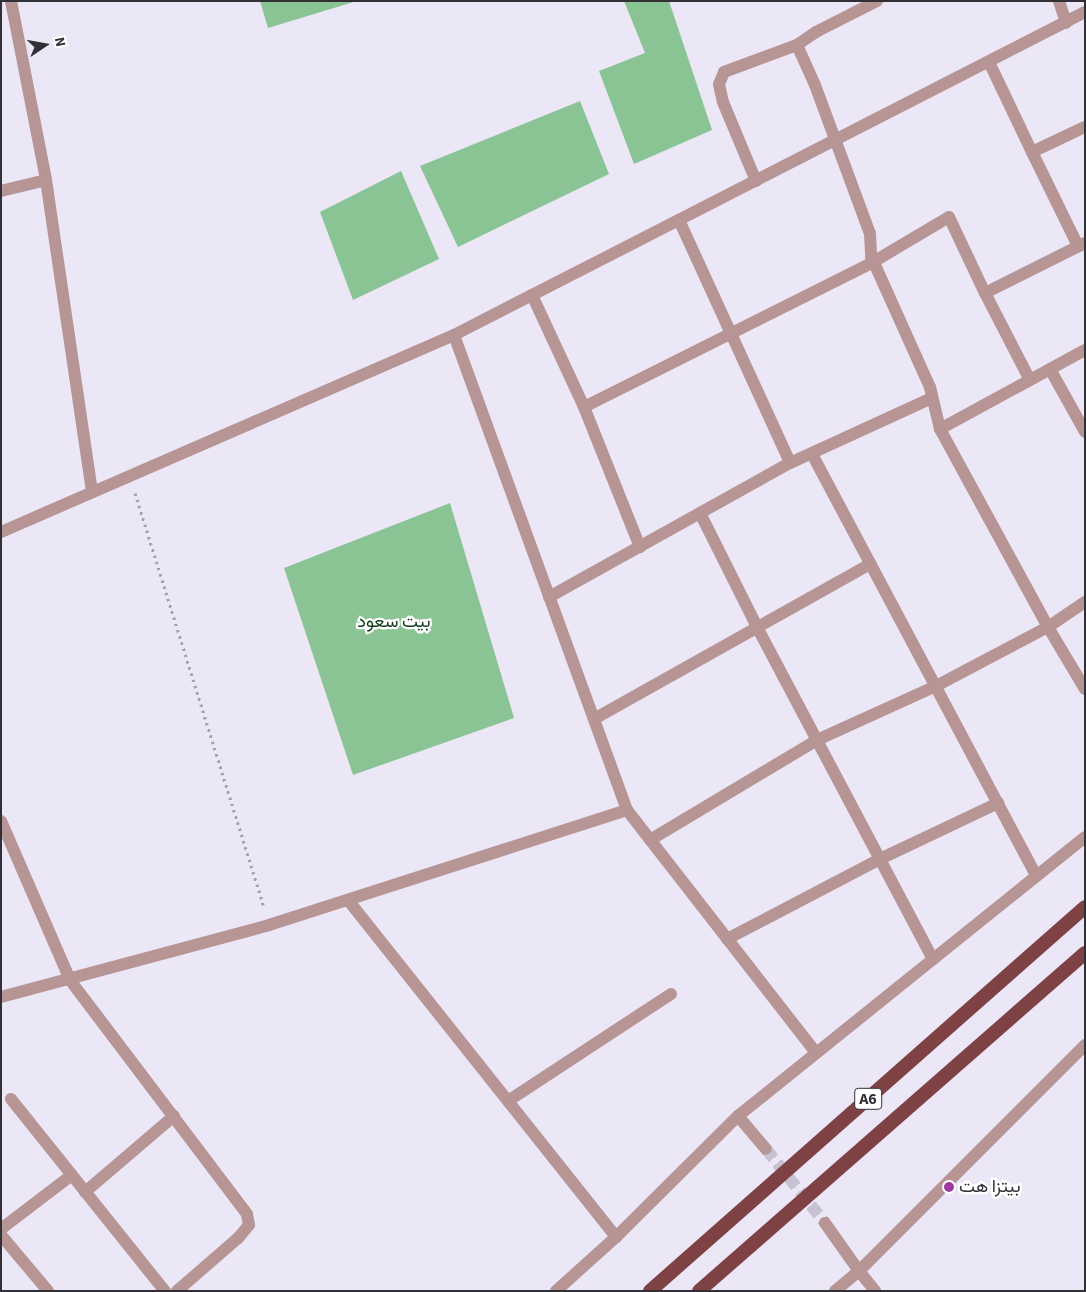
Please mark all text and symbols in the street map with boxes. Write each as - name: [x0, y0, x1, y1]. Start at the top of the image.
- north arrow: [20, 20, 70, 70]
- text: N: [49, 35, 70, 49]
- park label: بيت سعود: [357, 611, 431, 633]
- road number: A6: [853, 1086, 883, 1112]
- place label: بيتزا هت: [959, 1176, 1020, 1198]
- marker: بيتزا هت: [943, 1181, 955, 1193]

